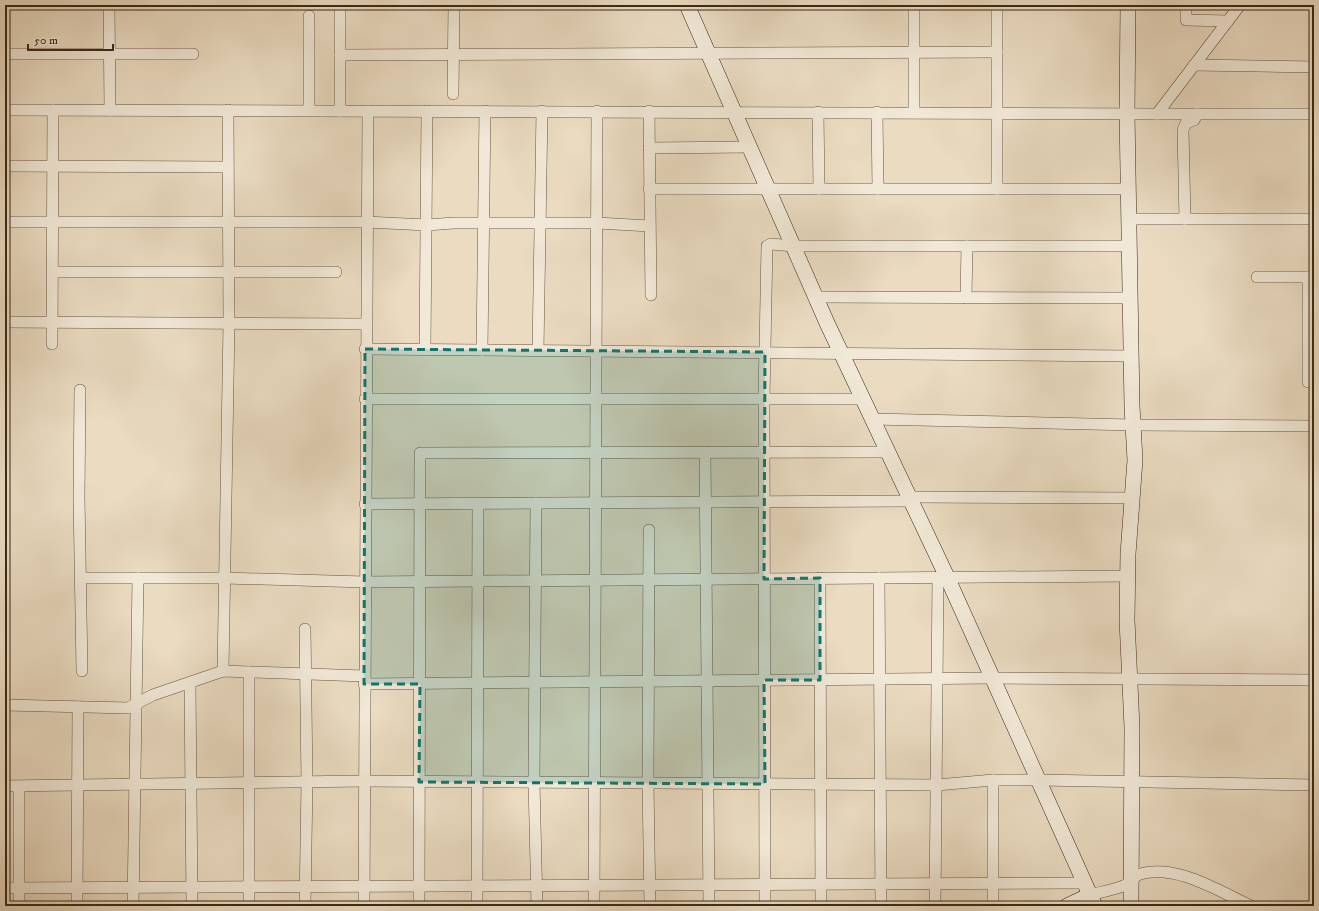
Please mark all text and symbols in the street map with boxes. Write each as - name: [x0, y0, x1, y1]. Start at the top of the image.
- scale bar: [28, 26, 113, 52]
- text: 50 m: [34, 33, 58, 48]

